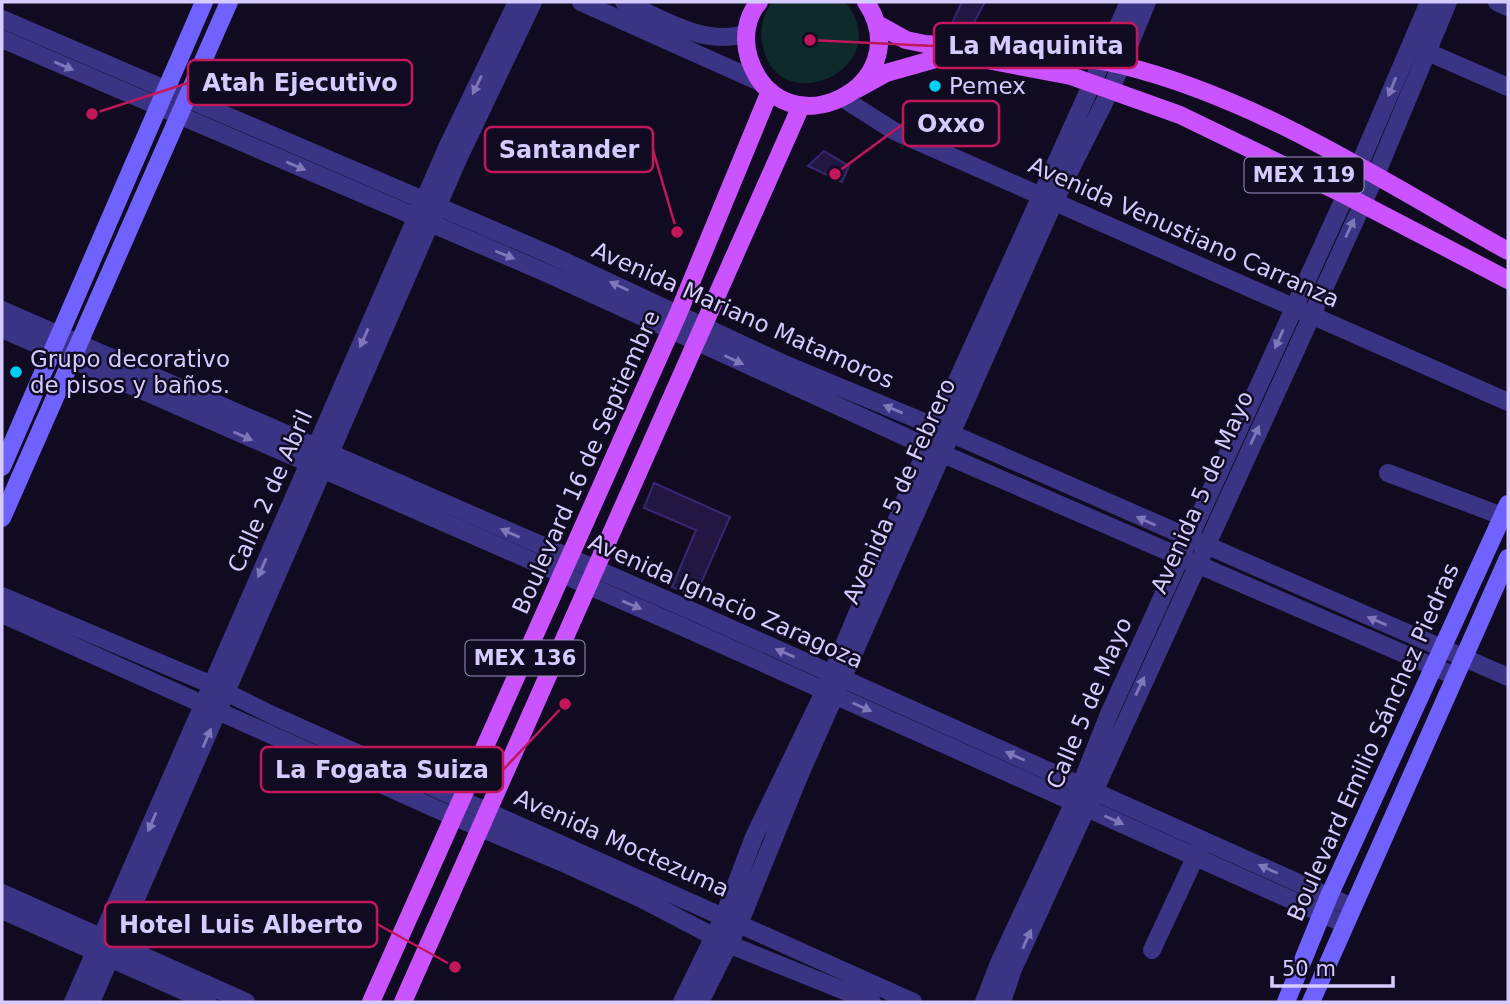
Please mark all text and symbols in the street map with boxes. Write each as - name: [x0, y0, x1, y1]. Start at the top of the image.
- callout: La Maquinita: [934, 23, 1137, 68]
- text: La Maquinita: [948, 32, 1124, 60]
- callout: Atah Ejecutivo: [188, 60, 412, 105]
- one-way arrow: [54, 61, 75, 72]
- text: Atah Ejecutivo: [202, 69, 398, 97]
- place label: Pemex: [949, 73, 1026, 99]
- one-way arrow: [471, 75, 483, 95]
- one-way arrow: [1386, 76, 1397, 97]
- marker: Pemex: [927, 78, 943, 94]
- callout: Oxxo: [903, 101, 999, 146]
- text: Oxxo: [917, 110, 985, 138]
- callout: Santander: [485, 127, 653, 172]
- text: Santander: [499, 136, 639, 164]
- street label: Avenida Venustiano Carranza: [1025, 152, 1343, 312]
- road number: MEX 119: [1244, 158, 1364, 192]
- one-way arrow: [286, 160, 306, 172]
- one-way arrow: [1345, 218, 1356, 239]
- street label: Avenida Mariano Matamoros: [588, 237, 898, 393]
- one-way arrow: [495, 250, 516, 261]
- one-way arrow: [609, 280, 629, 292]
- street label: Boulevard 16 de Septiembre: [507, 306, 665, 618]
- one-way arrow: [358, 328, 370, 348]
- one-way arrow: [1273, 329, 1285, 349]
- place label: Grupo decorativo de pisos y baños.: [30, 346, 230, 398]
- one-way arrow: [724, 354, 744, 366]
- marker: Grupo decorativo de pisos y baños.: [8, 364, 24, 380]
- street label: Avenida 5 de Febrero: [838, 374, 960, 608]
- street label: Avenida 5 de Mayo: [1146, 387, 1258, 597]
- one-way arrow: [883, 404, 904, 415]
- street label: Calle 2 de Abril: [223, 406, 317, 576]
- one-way arrow: [1249, 425, 1260, 445]
- one-way arrow: [233, 431, 254, 442]
- one-way arrow: [1136, 515, 1157, 526]
- one-way arrow: [499, 527, 520, 538]
- street label: Avenida Ignacio Zaragoza: [585, 529, 867, 673]
- one-way arrow: [256, 558, 267, 579]
- street label: Boulevard Emilio Sánchez Piedras: [1282, 559, 1464, 925]
- one-way arrow: [622, 599, 643, 610]
- street label: Calle 5 de Mayo: [1041, 613, 1137, 793]
- one-way arrow: [1367, 615, 1388, 626]
- road number: MEX 136: [466, 640, 584, 676]
- one-way arrow: [774, 648, 795, 659]
- one-way arrow: [1134, 676, 1145, 697]
- one-way arrow: [852, 701, 872, 712]
- one-way arrow: [201, 728, 213, 748]
- callout: La Fogata Suiza: [261, 747, 503, 792]
- one-way arrow: [1005, 750, 1026, 761]
- text: La Fogata Suiza: [275, 756, 489, 784]
- street label: Avenida Moctezuma: [511, 784, 733, 902]
- one-way arrow: [146, 812, 158, 832]
- one-way arrow: [1104, 815, 1125, 826]
- one-way arrow: [1258, 863, 1278, 875]
- callout: Hotel Luis Alberto: [105, 902, 377, 947]
- text: Hotel Luis Alberto: [119, 911, 363, 939]
- one-way arrow: [1021, 929, 1033, 949]
- scale bar: [1272, 944, 1393, 988]
- text: 50 m: [1282, 957, 1336, 981]

